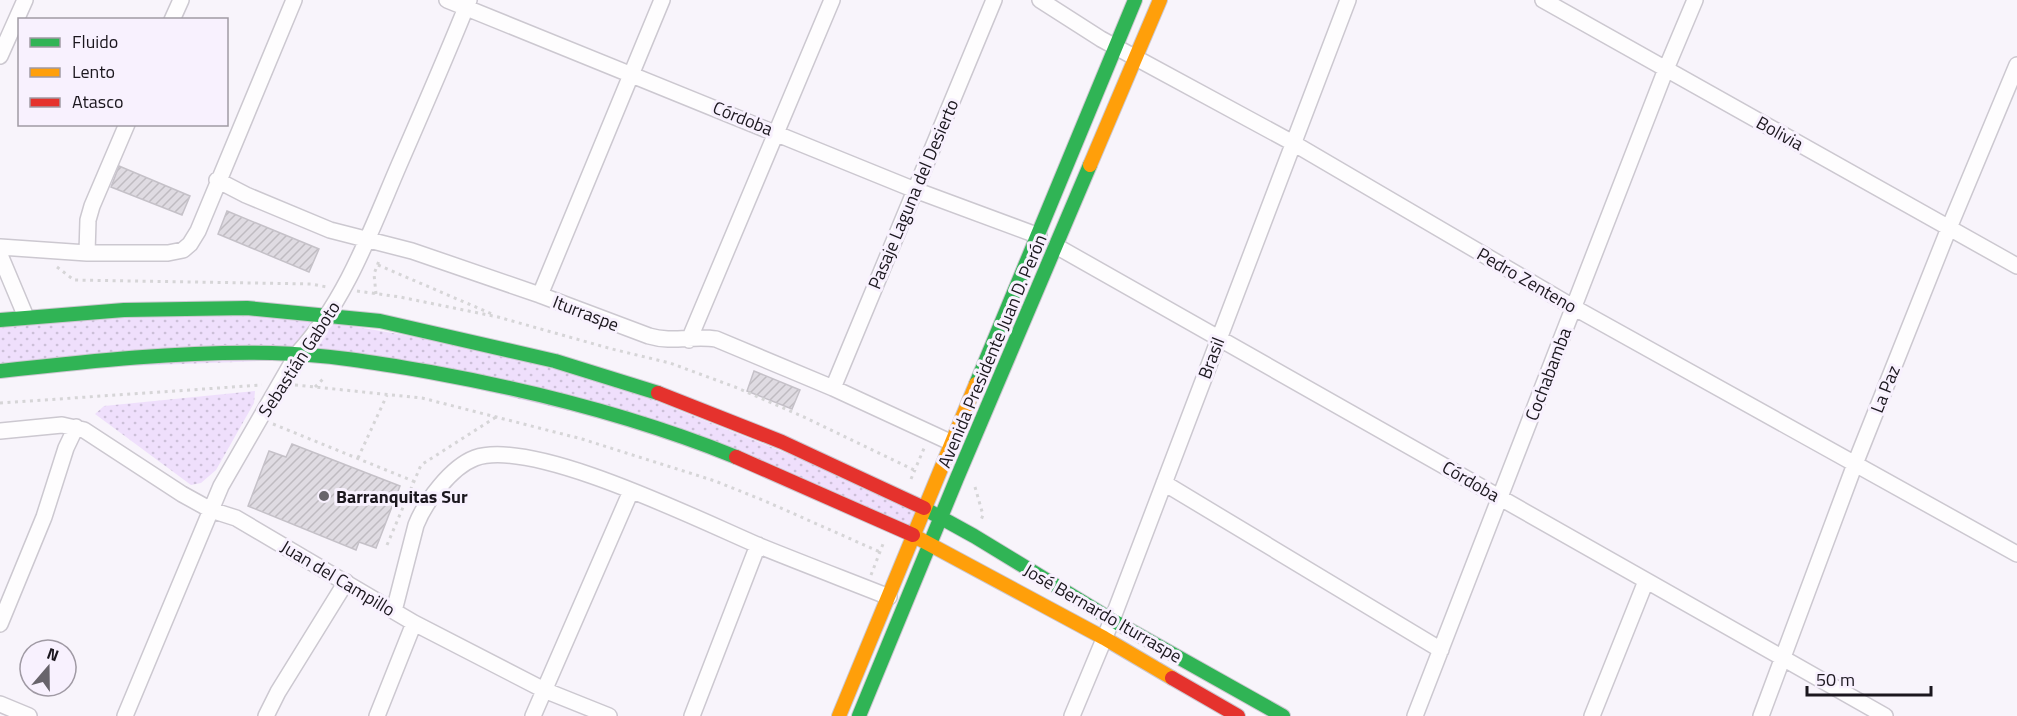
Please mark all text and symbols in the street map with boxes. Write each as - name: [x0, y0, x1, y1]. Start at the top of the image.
- legend: [18, 18, 228, 126]
- text: Fluido: [72, 28, 118, 55]
- text: Lento: [72, 58, 115, 85]
- text: Atasco: [72, 88, 123, 115]
- street label: Córdoba: [709, 94, 777, 142]
- street label: Pasaje Laguna del Desierto: [861, 95, 965, 293]
- street label: Bolivia: [1751, 109, 1809, 157]
- street label: Avenida Presidente Juan D. Perón: [930, 230, 1054, 472]
- street label: Pedro Zenteno: [1472, 240, 1582, 320]
- street label: Iturraspe: [549, 288, 623, 338]
- street label: Sebastián Gaboto: [251, 296, 347, 422]
- street label: Cochabamba: [1518, 324, 1578, 424]
- street label: Brasil: [1191, 333, 1231, 383]
- street label: La Paz: [1863, 361, 1907, 417]
- street label: Córdoba: [1437, 454, 1505, 508]
- place label: Barranquitas Sur: [336, 483, 468, 510]
- marker: Barranquitas Sur: [317, 489, 331, 503]
- street label: Juan del Campillo: [276, 533, 400, 623]
- street label: José Bernardo Iturraspe: [1019, 557, 1187, 669]
- north arrow: [18, 638, 78, 698]
- text: N: [44, 641, 62, 667]
- scale bar: [1807, 659, 1932, 697]
- text: 50 m: [1816, 666, 1855, 693]

